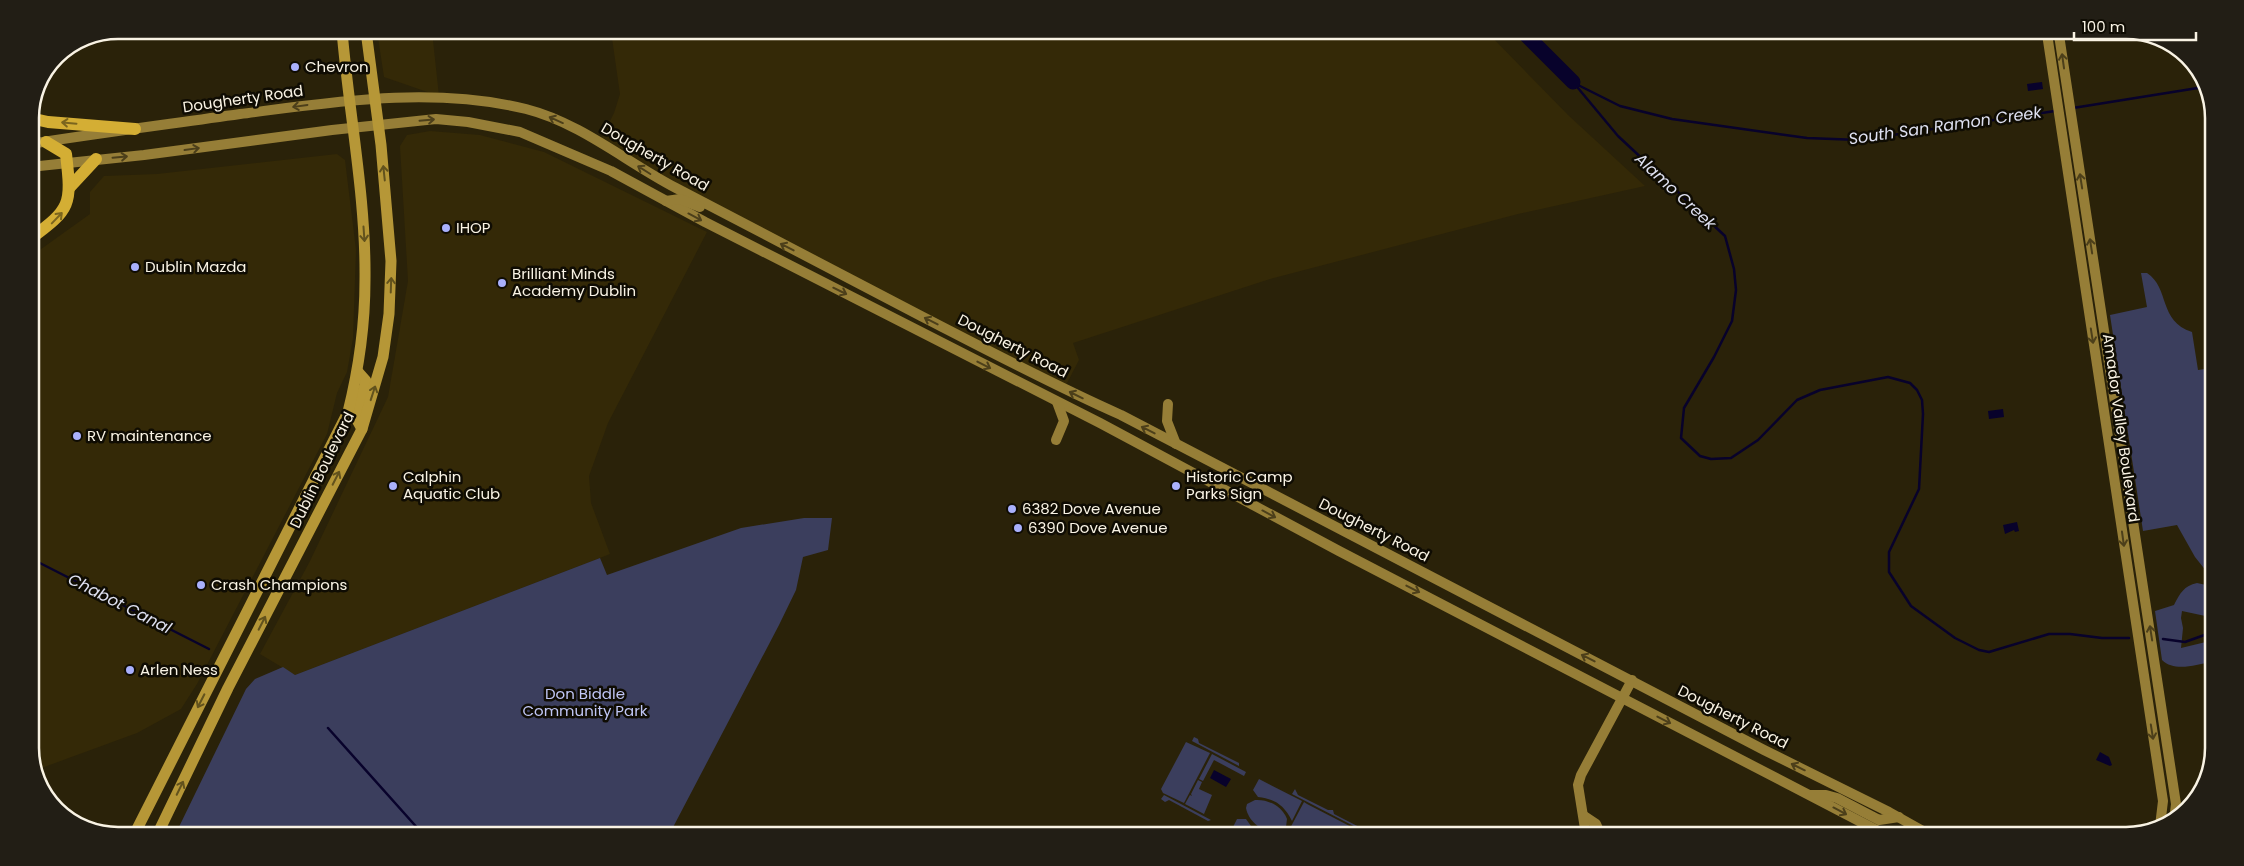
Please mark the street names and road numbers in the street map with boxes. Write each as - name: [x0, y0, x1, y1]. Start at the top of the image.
- street label: Dougherty Road: [181, 80, 304, 117]
- street label: Dougherty Road: [597, 117, 713, 196]
- street label: Dougherty Road: [954, 309, 1072, 382]
- street label: Amador Valley Boulevard: [2098, 332, 2145, 524]
- street label: Dublin Boulevard: [284, 408, 359, 531]
- street label: Dougherty Road: [1315, 493, 1433, 566]
- street label: Dougherty Road: [1674, 680, 1792, 753]

